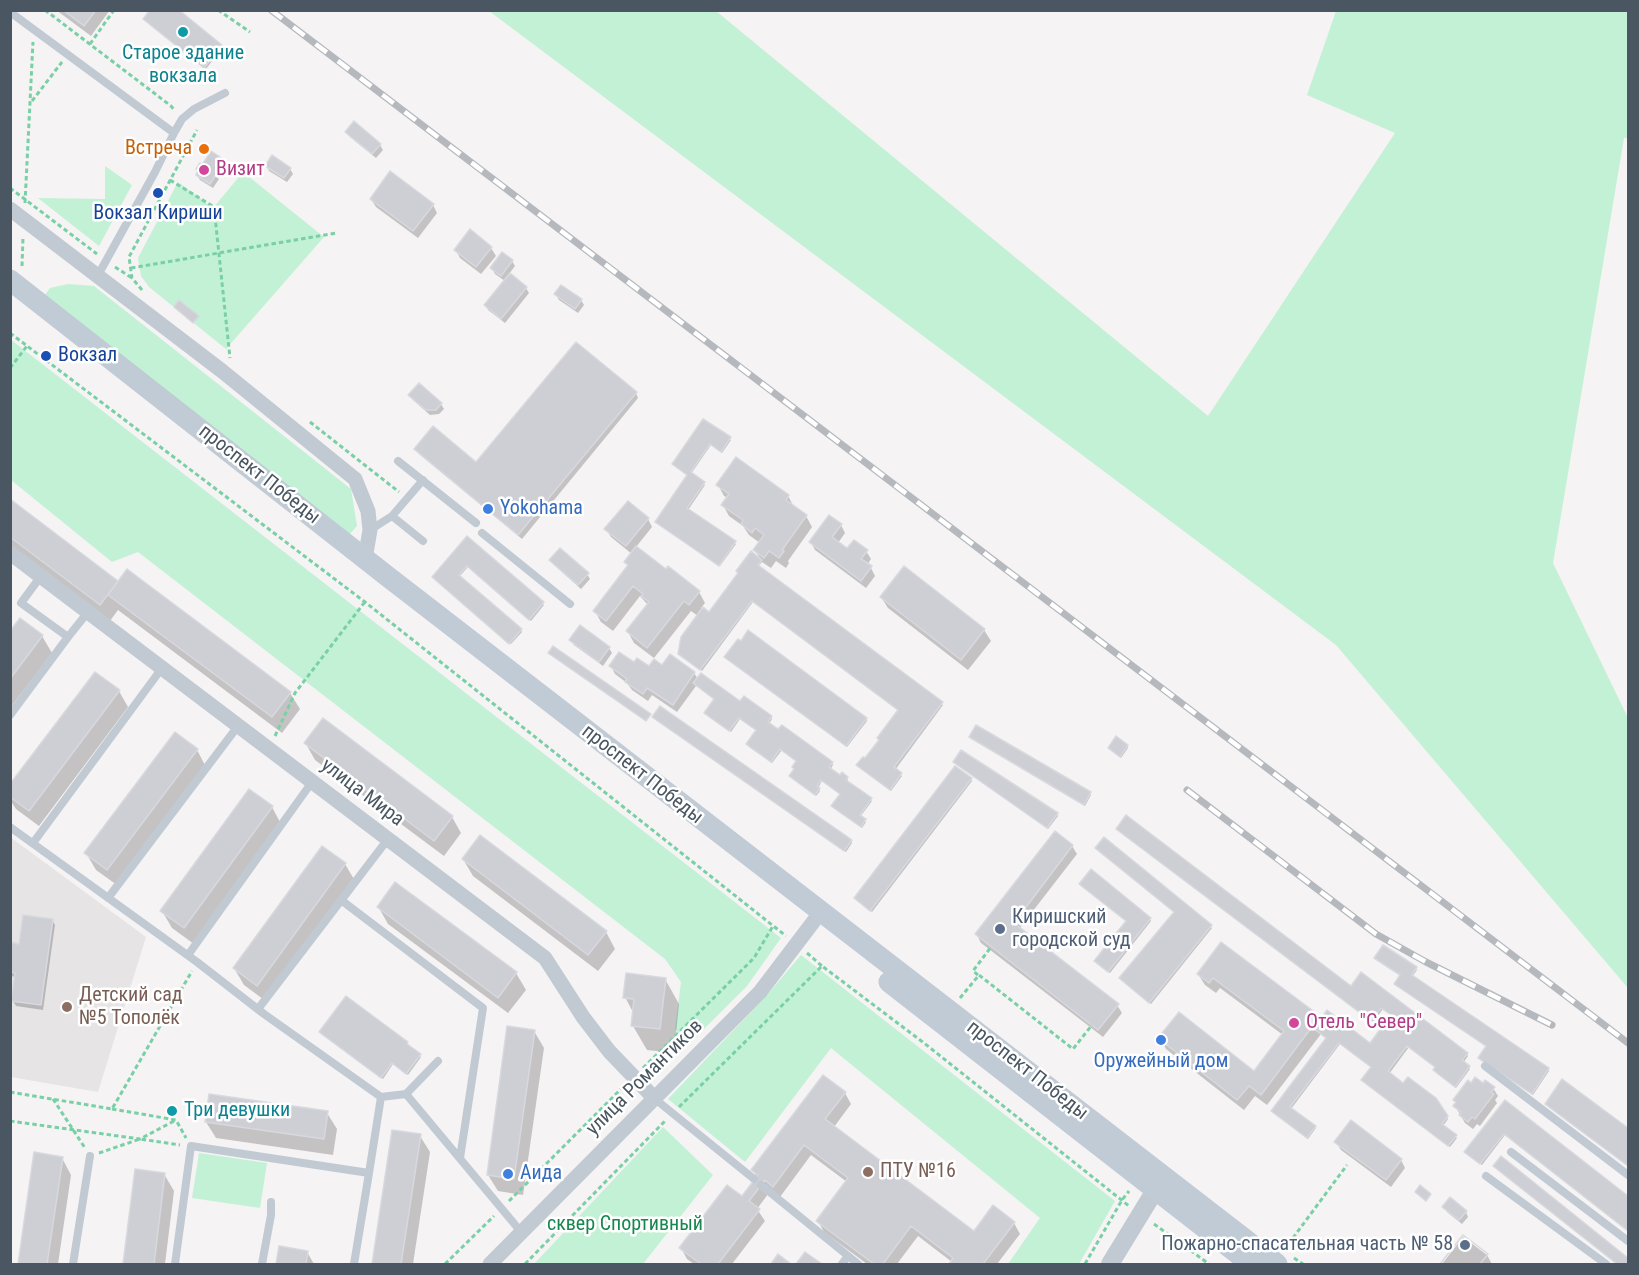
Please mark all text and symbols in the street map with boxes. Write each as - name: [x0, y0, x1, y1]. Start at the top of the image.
- marker: Старое здание вокзала: [176, 25, 190, 39]
- place label: Старое здание вокзала: [122, 42, 244, 89]
- place label: Встреча: [125, 137, 192, 161]
- marker: Встреча: [197, 142, 211, 156]
- place label: Визит: [216, 158, 265, 182]
- marker: Визит: [197, 163, 211, 177]
- marker: Вокзал Кириши: [151, 186, 165, 200]
- place label: Вокзал Кириши: [93, 202, 223, 226]
- place label: Вокзал: [58, 344, 117, 368]
- marker: Вокзал: [39, 349, 53, 363]
- street label: проспект Победы: [194, 420, 324, 530]
- place label: Yokohama: [500, 497, 583, 521]
- marker: Yokohama: [481, 502, 495, 516]
- street label: проспект Победы: [577, 720, 707, 830]
- street label: улица Мира: [316, 754, 408, 832]
- place label: Киришский городской суд: [1012, 906, 1130, 953]
- marker: Киришский городской суд: [993, 922, 1007, 936]
- place label: Детский сад №5 Тополёк: [79, 984, 183, 1031]
- marker: Детский сад №5 Тополёк: [60, 1000, 74, 1014]
- place label: Отель "Север": [1306, 1011, 1422, 1035]
- street label: улица Романтиков: [582, 1015, 708, 1141]
- street label: проспект Победы: [962, 1016, 1092, 1126]
- marker: Отель "Север": [1287, 1016, 1301, 1030]
- marker: Оружейный дом: [1154, 1033, 1168, 1047]
- place label: Оружейный дом: [1094, 1050, 1228, 1074]
- place label: Три девушки: [184, 1099, 290, 1123]
- marker: Три девушки: [165, 1104, 179, 1118]
- place label: ПТУ №16: [880, 1160, 956, 1184]
- place label: Аида: [520, 1162, 562, 1186]
- marker: ПТУ №16: [861, 1165, 875, 1179]
- marker: Аида: [501, 1167, 515, 1181]
- park label: сквер Спортивный: [547, 1213, 703, 1237]
- place label: Пожарно-спасательная часть № 58: [1161, 1233, 1453, 1257]
- marker: Пожарно-спасательная часть № 58: [1458, 1238, 1472, 1252]

